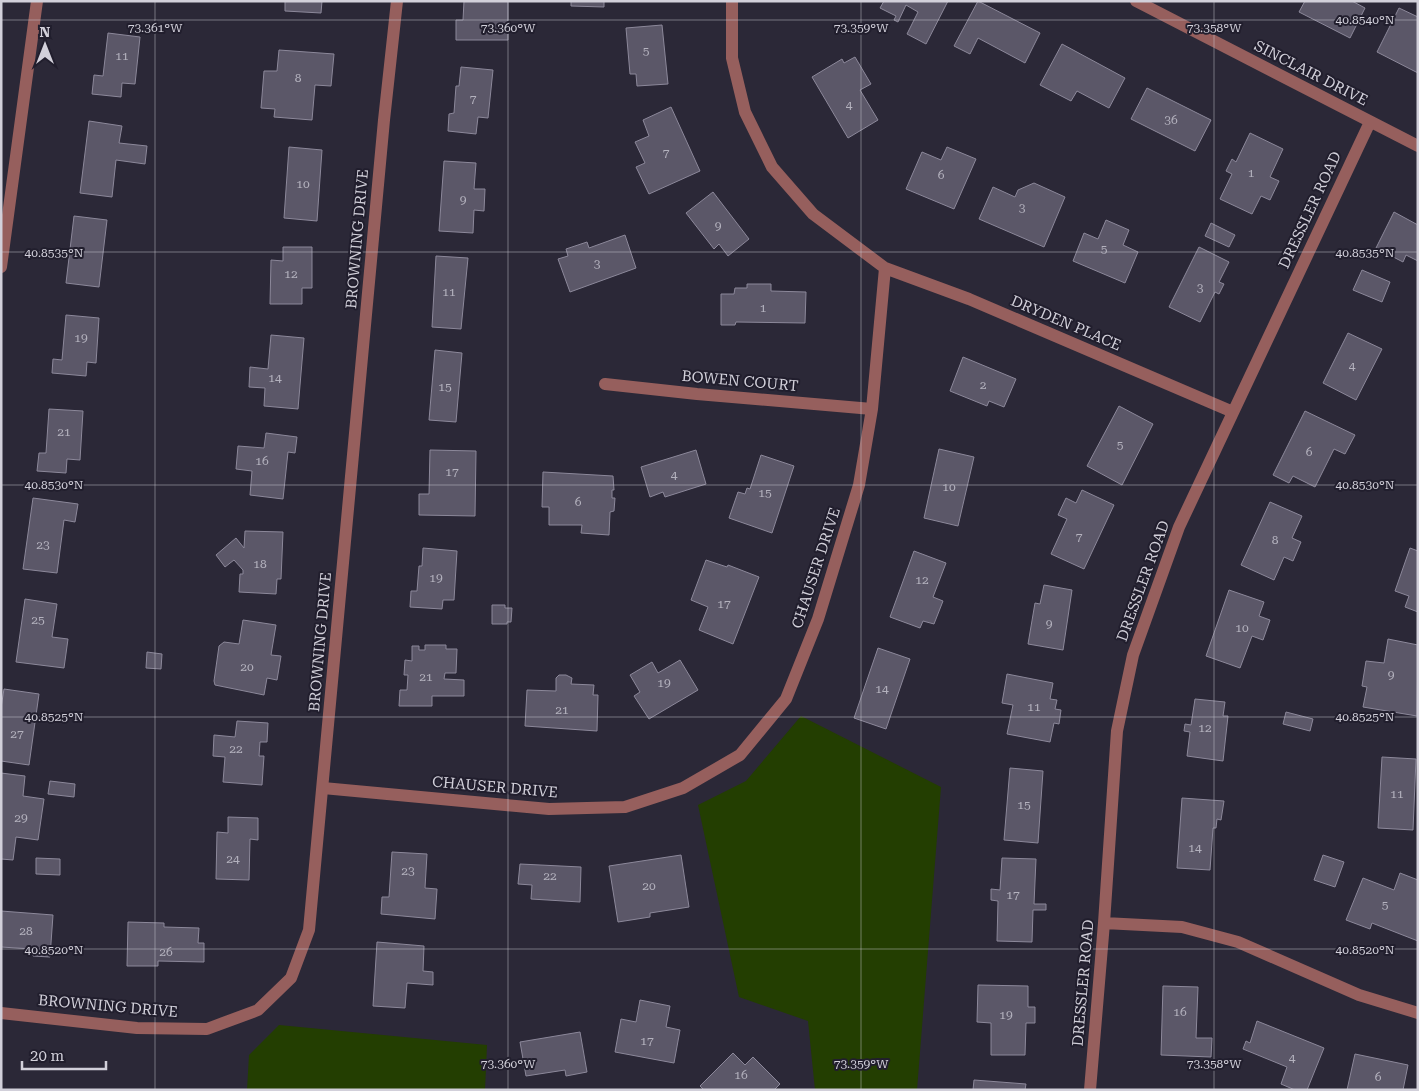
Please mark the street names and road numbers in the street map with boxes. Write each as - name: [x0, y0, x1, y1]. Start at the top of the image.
- street label: SINCLAIR DRIVE: [1251, 37, 1371, 109]
- street label: DRESSLER ROAD: [1275, 148, 1345, 272]
- street label: BROWNING DRIVE: [342, 168, 372, 310]
- street label: DRYDEN PLACE: [1008, 292, 1124, 354]
- street label: BOWEN COURT: [681, 367, 799, 395]
- street label: CHAUSER DRIVE: [788, 505, 844, 631]
- street label: DRESSLER ROAD: [1113, 518, 1173, 644]
- street label: BROWNING DRIVE: [305, 571, 335, 713]
- street label: CHAUSER DRIVE: [431, 773, 559, 801]
- street label: DRESSLER ROAD: [1068, 919, 1098, 1047]
- street label: BROWNING DRIVE: [37, 991, 179, 1021]

